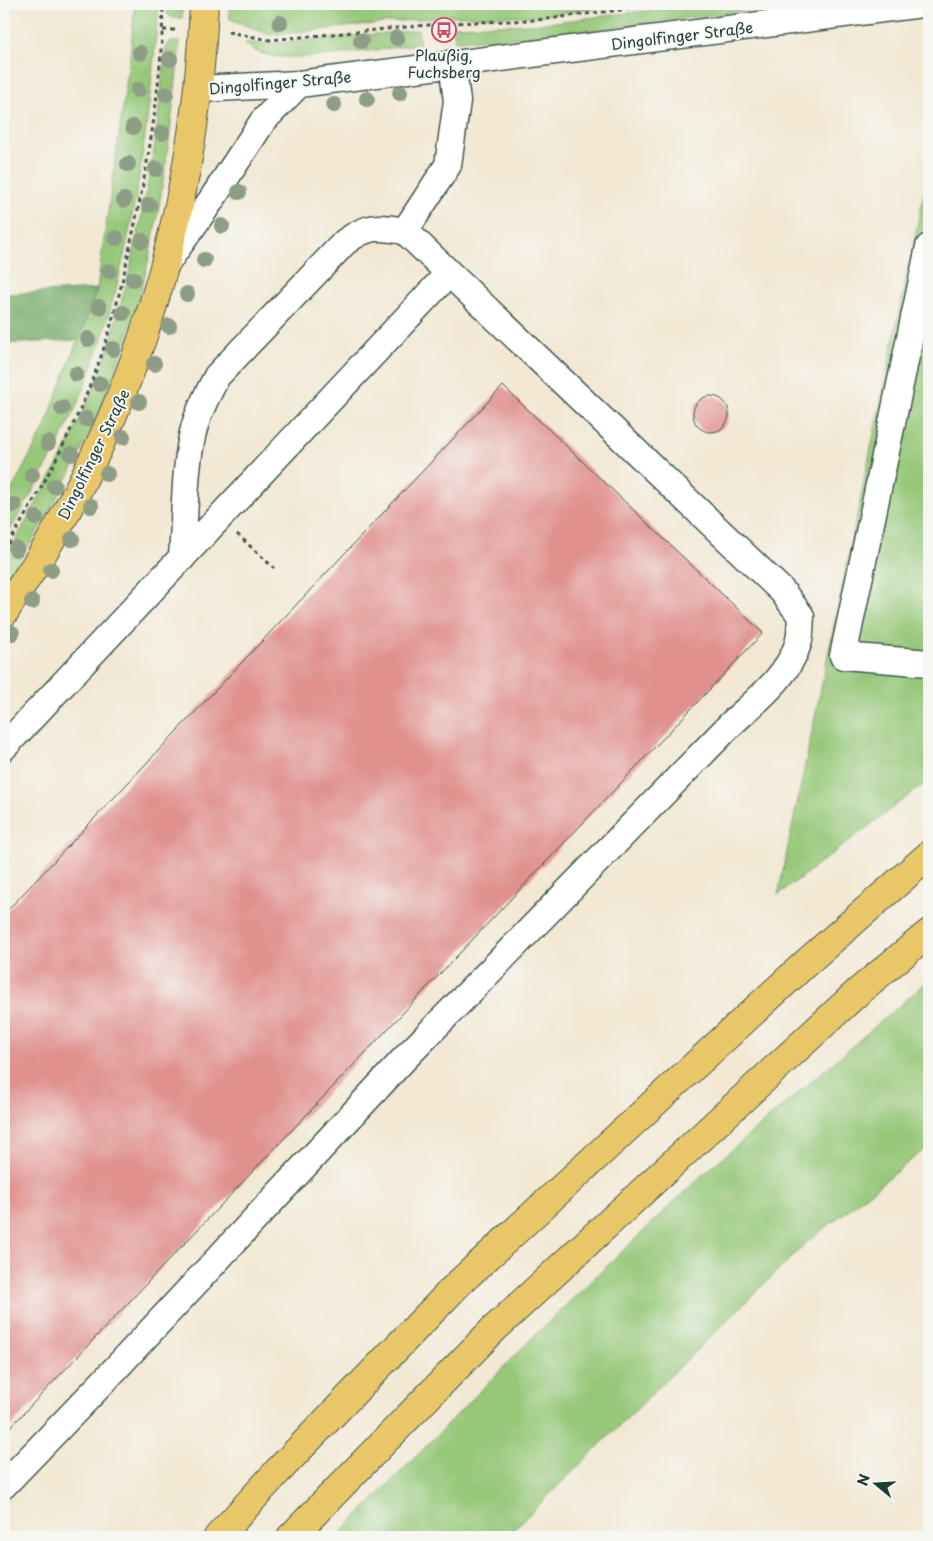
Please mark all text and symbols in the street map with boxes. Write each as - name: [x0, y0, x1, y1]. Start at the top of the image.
- street label: Dingolfinger Straße: [610, 15, 754, 55]
- bus stop icon: Plaußig, Fuchsberg: [431, 17, 457, 43]
- place label: Plaußig, Fuchsberg: [407, 43, 481, 83]
- street label: Dingolfinger Straße: [208, 64, 352, 100]
- street label: Dingolfinger Straße: [51, 385, 135, 523]
- north arrow: [850, 1458, 900, 1508]
- text: N: [851, 1471, 875, 1488]

